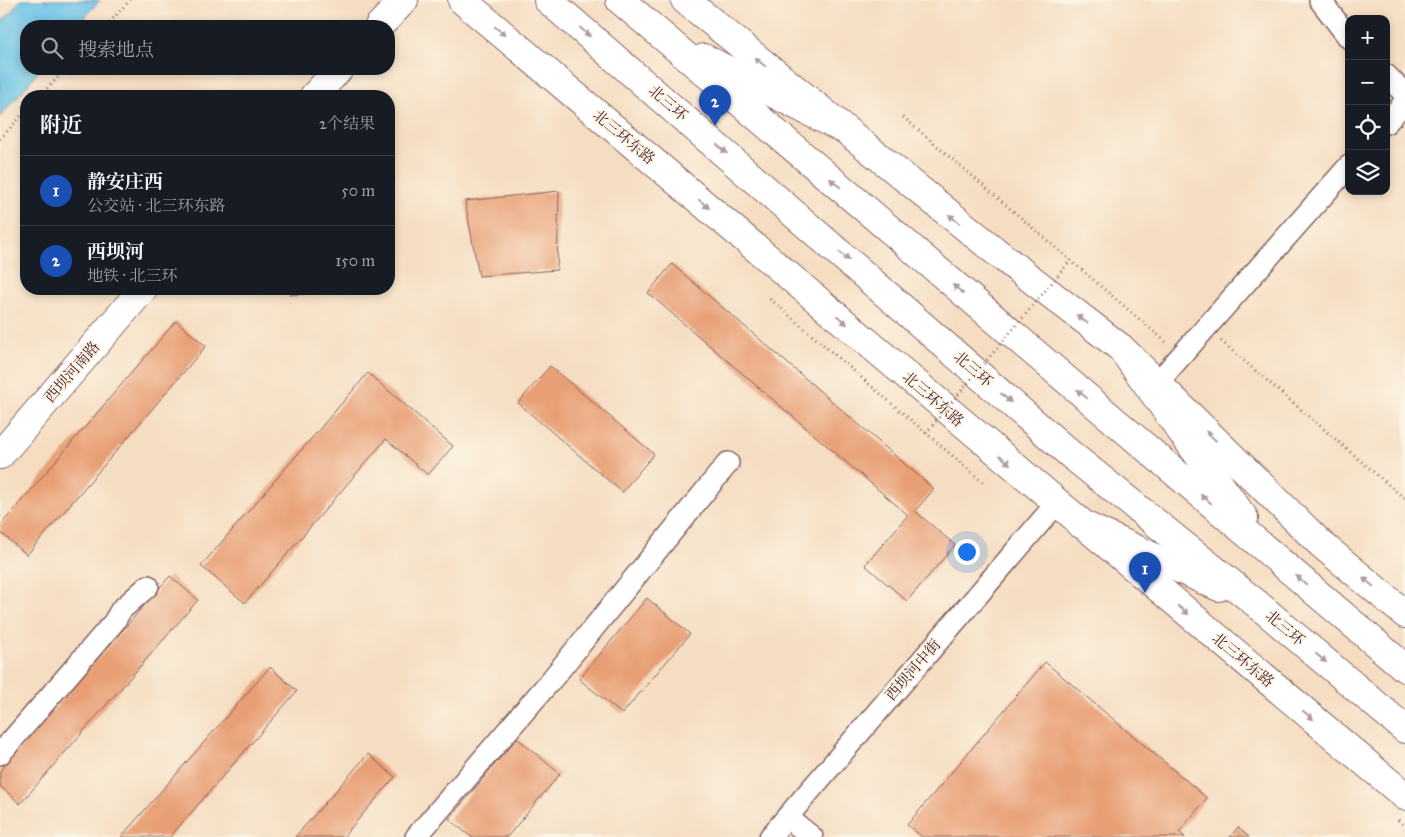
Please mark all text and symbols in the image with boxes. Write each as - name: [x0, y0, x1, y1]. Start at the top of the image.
- map controls: [1345, 15, 1390, 195]
- button: +: [1345, 15, 1390, 60]
- search box: [20, 20, 395, 75]
- one-way arrow: [493, 26, 506, 37]
- one-way arrow: [579, 26, 592, 37]
- icon: search: [38, 34, 66, 62]
- text: 搜索地点: [78, 38, 154, 61]
- one-way arrow: [754, 56, 767, 67]
- button: −: [1345, 60, 1390, 105]
- street label: 北三环: [645, 81, 691, 125]
- pin: 2: [699, 85, 731, 126]
- button: locate: [1345, 105, 1390, 150]
- street label: 北三环东路: [589, 106, 659, 168]
- text: 附近: [40, 112, 82, 138]
- text: 2个结果: [319, 114, 375, 133]
- one-way arrow: [715, 143, 727, 155]
- button: layers: [1345, 150, 1390, 195]
- text: 静安庄西: [87, 170, 163, 193]
- one-way arrow: [828, 178, 841, 189]
- text: 1: [53, 181, 59, 200]
- text: 50 m: [341, 181, 375, 200]
- text: 公交站 · 北三环东路: [87, 196, 225, 215]
- one-way arrow: [698, 198, 710, 209]
- one-way arrow: [948, 213, 961, 224]
- text: 西坝河: [87, 240, 144, 263]
- one-way arrow: [838, 250, 850, 261]
- text: 2: [52, 251, 60, 270]
- text: 150 m: [335, 251, 375, 270]
- text: 地铁 · 北三环: [87, 266, 177, 285]
- one-way arrow: [952, 283, 965, 294]
- one-way arrow: [1076, 313, 1089, 324]
- one-way arrow: [835, 314, 847, 326]
- street label: 西坝河南路: [41, 338, 103, 406]
- street label: 北三环: [950, 347, 996, 391]
- street label: 北三环东路: [899, 368, 967, 430]
- one-way arrow: [1076, 389, 1088, 400]
- one-way arrow: [999, 392, 1011, 404]
- one-way arrow: [1205, 430, 1217, 442]
- one-way arrow: [999, 454, 1011, 465]
- one-way arrow: [1199, 494, 1212, 505]
- your location: [954, 539, 980, 565]
- pin: 1: [1129, 552, 1161, 593]
- one-way arrow: [1295, 575, 1308, 586]
- one-way arrow: [1361, 577, 1374, 588]
- one-way arrow: [1177, 605, 1190, 616]
- street label: 北三环: [1262, 607, 1308, 649]
- street label: 北三环东路: [1208, 629, 1278, 691]
- street label: 西坝河中街: [882, 636, 944, 704]
- one-way arrow: [1314, 653, 1327, 664]
- one-way arrow: [1302, 709, 1314, 720]

